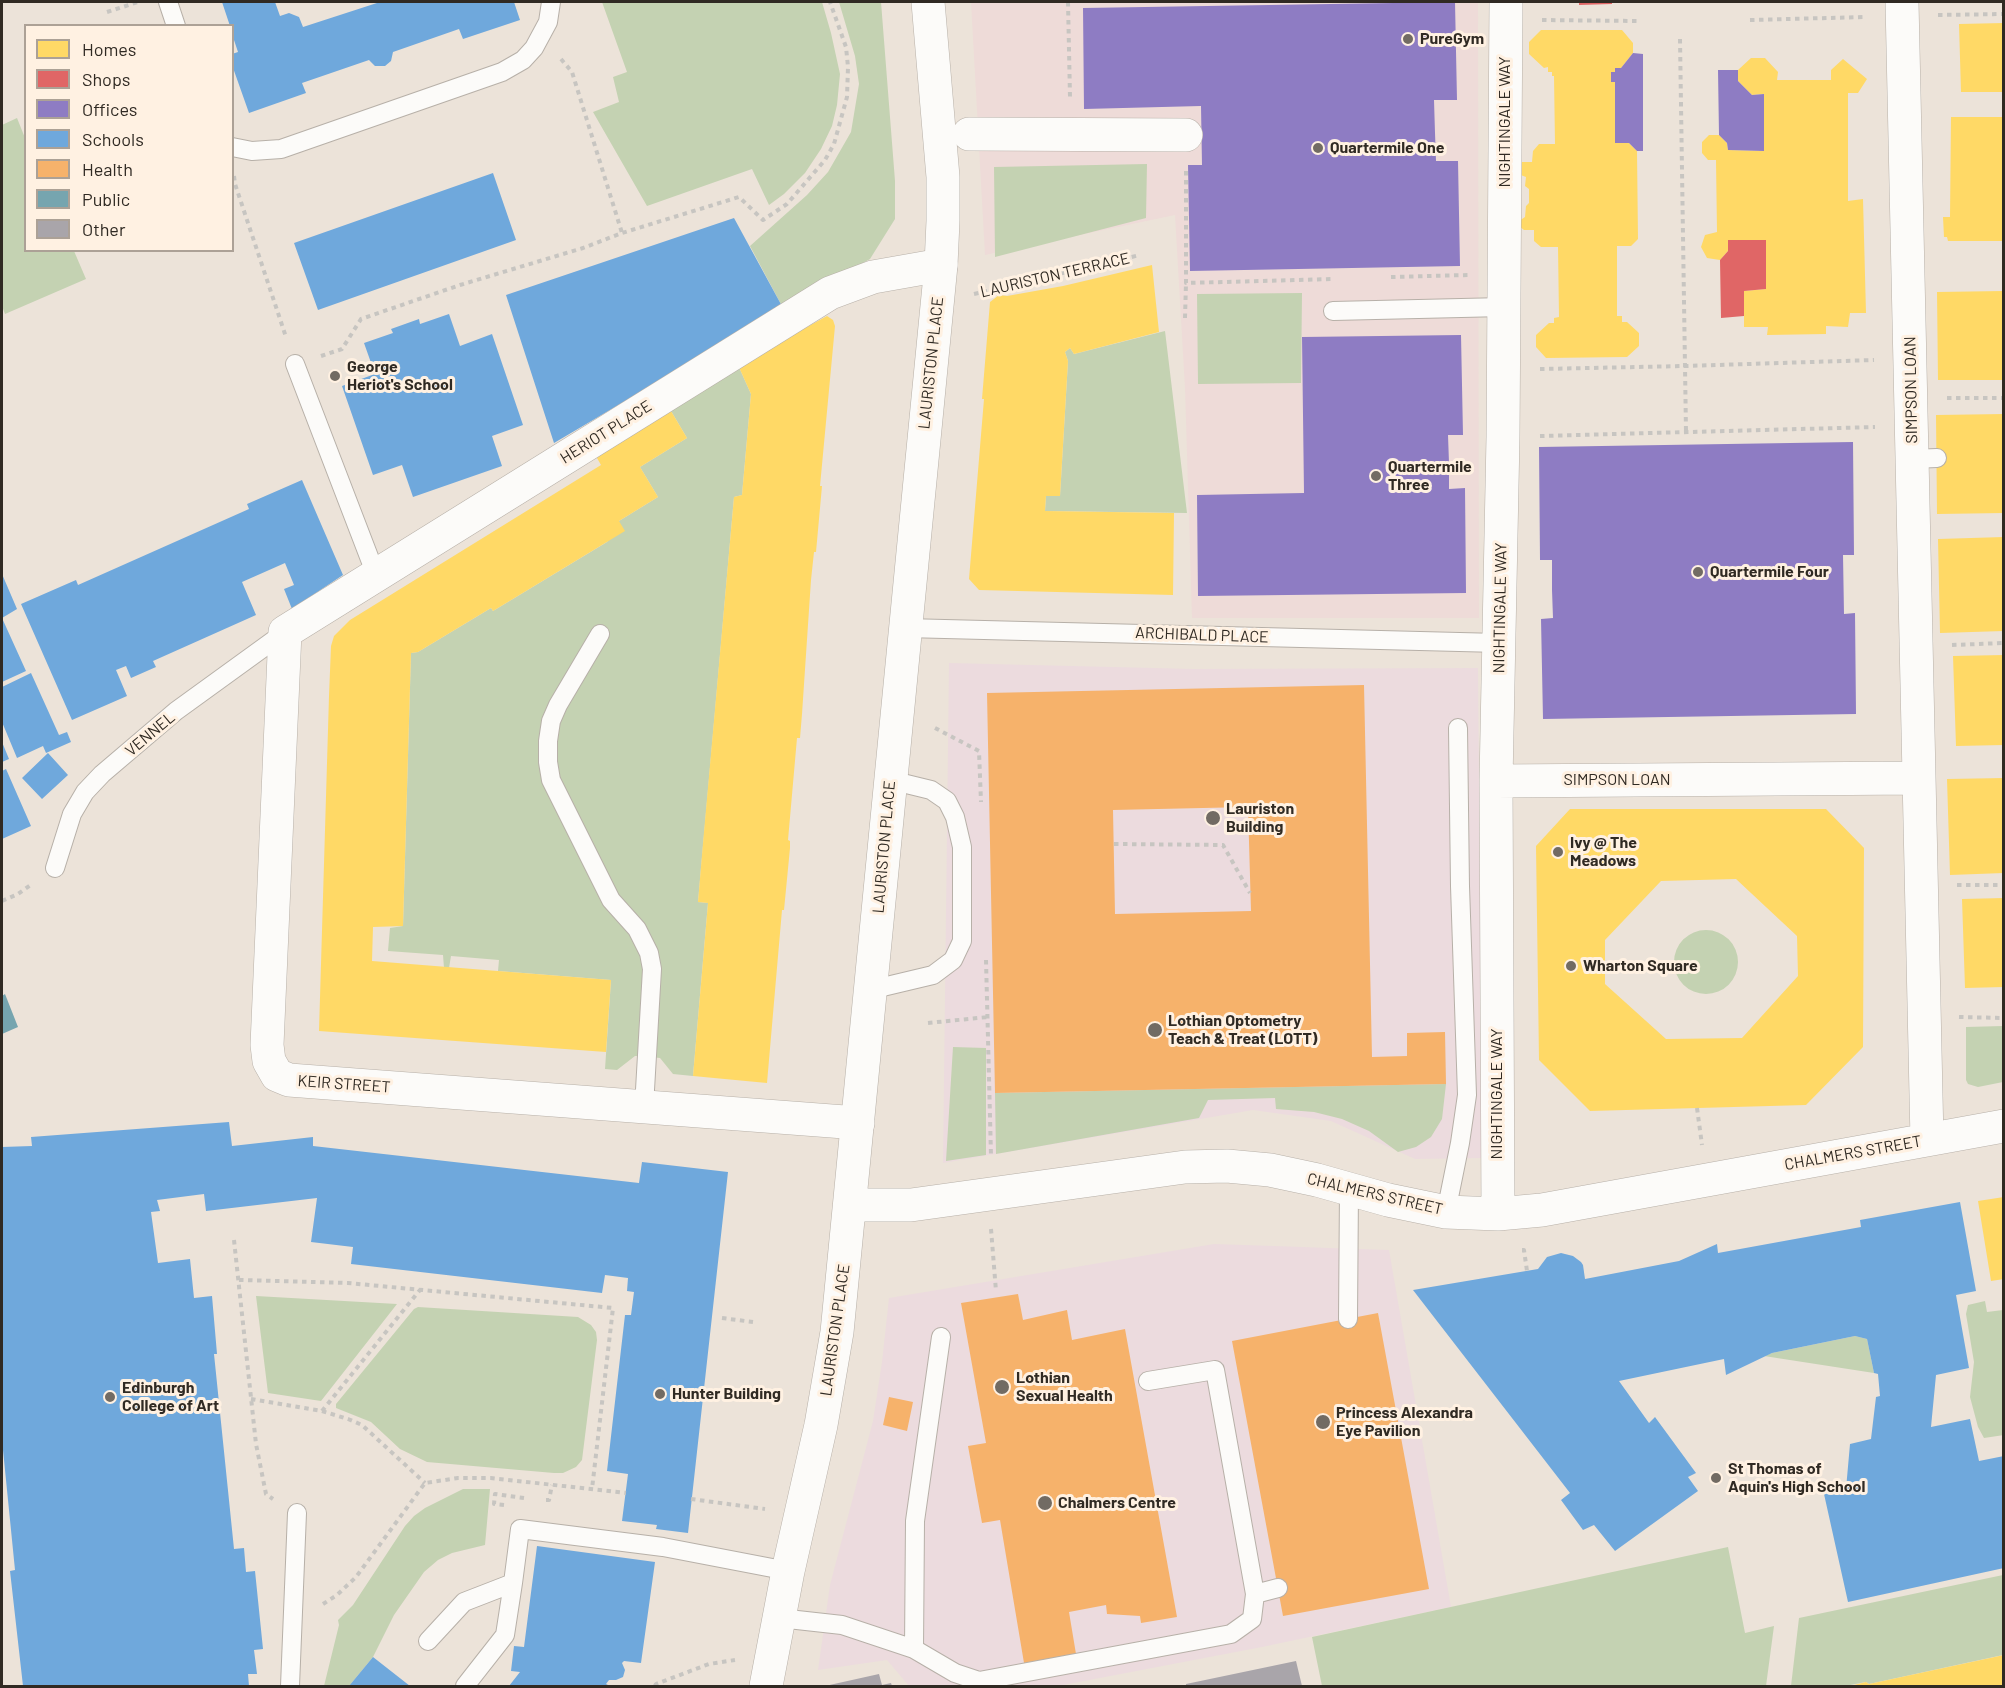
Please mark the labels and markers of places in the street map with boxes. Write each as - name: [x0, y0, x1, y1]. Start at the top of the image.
- place label: PureGym: [1420, 29, 1484, 49]
- marker: PureGym: [1401, 32, 1415, 46]
- place label: Quartermile One: [1330, 138, 1444, 158]
- marker: Quartermile One: [1311, 141, 1325, 155]
- place label: George Heriot's School: [347, 357, 453, 395]
- marker: George Heriot's School: [328, 369, 342, 383]
- place label: Quartermile Three: [1388, 457, 1472, 495]
- marker: Quartermile Three: [1369, 469, 1383, 483]
- place label: Quartermile Four: [1710, 562, 1829, 582]
- marker: Quartermile Four: [1691, 565, 1705, 579]
- place label: Lauriston Building: [1226, 799, 1294, 837]
- marker: Lauriston Building: [1204, 809, 1222, 827]
- place label: Ivy @ The Meadows: [1570, 833, 1637, 871]
- marker: Ivy @ The Meadows: [1551, 845, 1565, 859]
- place label: Wharton Square: [1583, 956, 1698, 976]
- marker: Wharton Square: [1564, 959, 1578, 973]
- place label: Lothian Optometry Teach & Treat (LOTT): [1168, 1011, 1317, 1049]
- marker: Lothian Optometry Teach & Treat (LOTT): [1146, 1021, 1164, 1039]
- place label: Lothian Sexual Health: [1016, 1368, 1113, 1406]
- place label: Edinburgh College of Art: [122, 1378, 219, 1416]
- marker: Lothian Sexual Health: [993, 1378, 1011, 1396]
- place label: Hunter Building: [672, 1384, 781, 1404]
- marker: Hunter Building: [653, 1387, 667, 1401]
- marker: Edinburgh College of Art: [103, 1390, 117, 1404]
- place label: Princess Alexandra Eye Pavilion: [1336, 1403, 1473, 1441]
- marker: Princess Alexandra Eye Pavilion: [1314, 1413, 1332, 1431]
- place label: St Thomas of Aquin's High School: [1728, 1459, 1865, 1497]
- marker: St Thomas of Aquin's High School: [1709, 1471, 1723, 1485]
- place label: Chalmers Centre: [1058, 1493, 1176, 1513]
- marker: Chalmers Centre: [1036, 1494, 1054, 1512]

